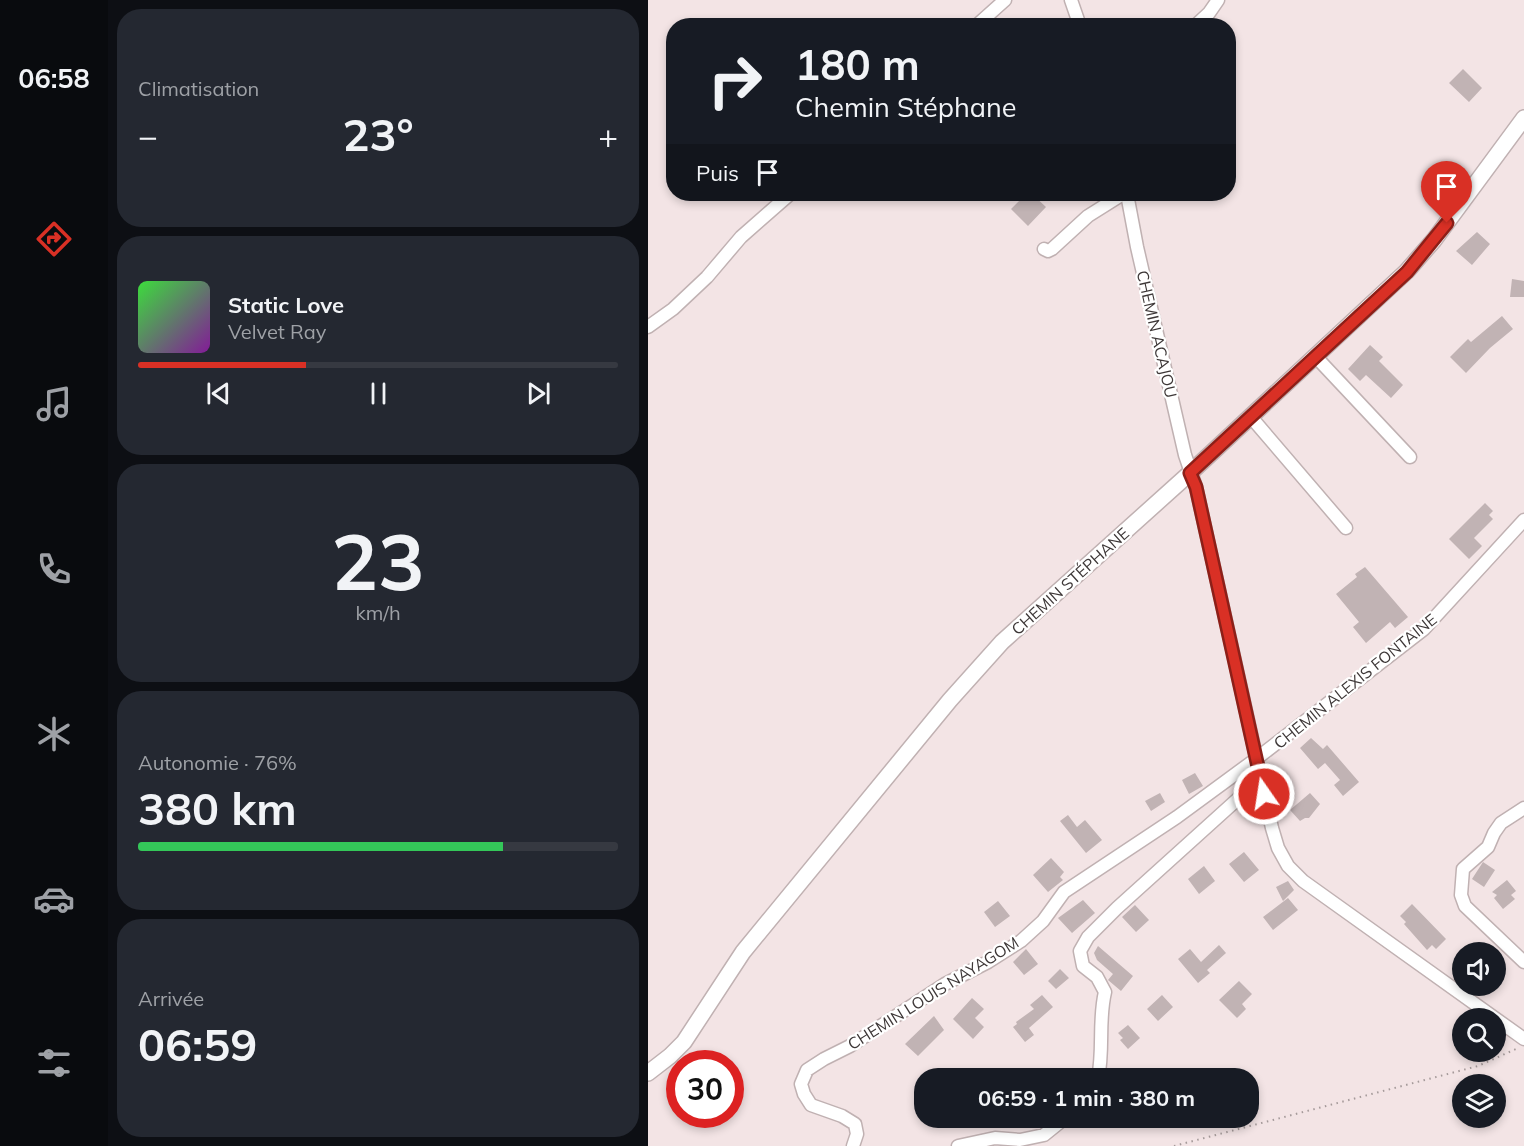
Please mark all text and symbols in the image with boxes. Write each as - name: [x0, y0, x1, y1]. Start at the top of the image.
- text: 180 m: [795, 38, 920, 91]
- icon: right: [696, 42, 774, 120]
- text: 06:58: [18, 61, 90, 95]
- text: Climatisation: [138, 76, 259, 101]
- text: Chemin Stéphane: [795, 90, 1017, 124]
- text: 23°: [342, 106, 414, 162]
- text: −: [138, 115, 158, 156]
- text: +: [598, 115, 618, 156]
- icon: arrive: [751, 156, 784, 189]
- text: Puis: [696, 159, 739, 187]
- pin: [1421, 161, 1472, 223]
- icon: arrive: [1430, 170, 1463, 203]
- icon: directions: [33, 218, 75, 260]
- street label: CHEMIN ACAJOU: [1133, 268, 1181, 400]
- text: Static Love: [228, 291, 344, 319]
- text: Velvet Ray: [228, 319, 326, 344]
- icon: previous: [202, 377, 235, 410]
- icon: pause: [362, 377, 395, 410]
- icon: next: [522, 377, 555, 410]
- icon: music: [33, 383, 75, 425]
- text: 23: [331, 512, 425, 610]
- street label: CHEMIN STÉPHANE: [1007, 523, 1133, 639]
- icon: phone: [33, 548, 75, 590]
- text: km/h: [355, 600, 401, 625]
- street label: CHEMIN ALEXIS FONTAINE: [1270, 609, 1440, 753]
- icon: climate: [33, 713, 75, 755]
- text: Autonomie · 76%: [138, 750, 297, 775]
- position arrow: [1232, 762, 1296, 826]
- text: 380 km: [138, 780, 297, 836]
- icon: car: [33, 878, 75, 920]
- street label: CHEMIN LOUIS NAYAGOM: [844, 932, 1022, 1054]
- map controls: [1452, 942, 1506, 1128]
- button: sound: [1452, 942, 1506, 996]
- text: Arrivée: [138, 986, 204, 1011]
- button: search: [1452, 1008, 1506, 1062]
- text: 06:59: [138, 1016, 257, 1072]
- icon: filters: [33, 1042, 75, 1084]
- speed limit sign: 30: [666, 1050, 744, 1128]
- button: layers: [1452, 1074, 1506, 1128]
- text: 06:59 · 1 min · 380 m: [978, 1084, 1195, 1112]

